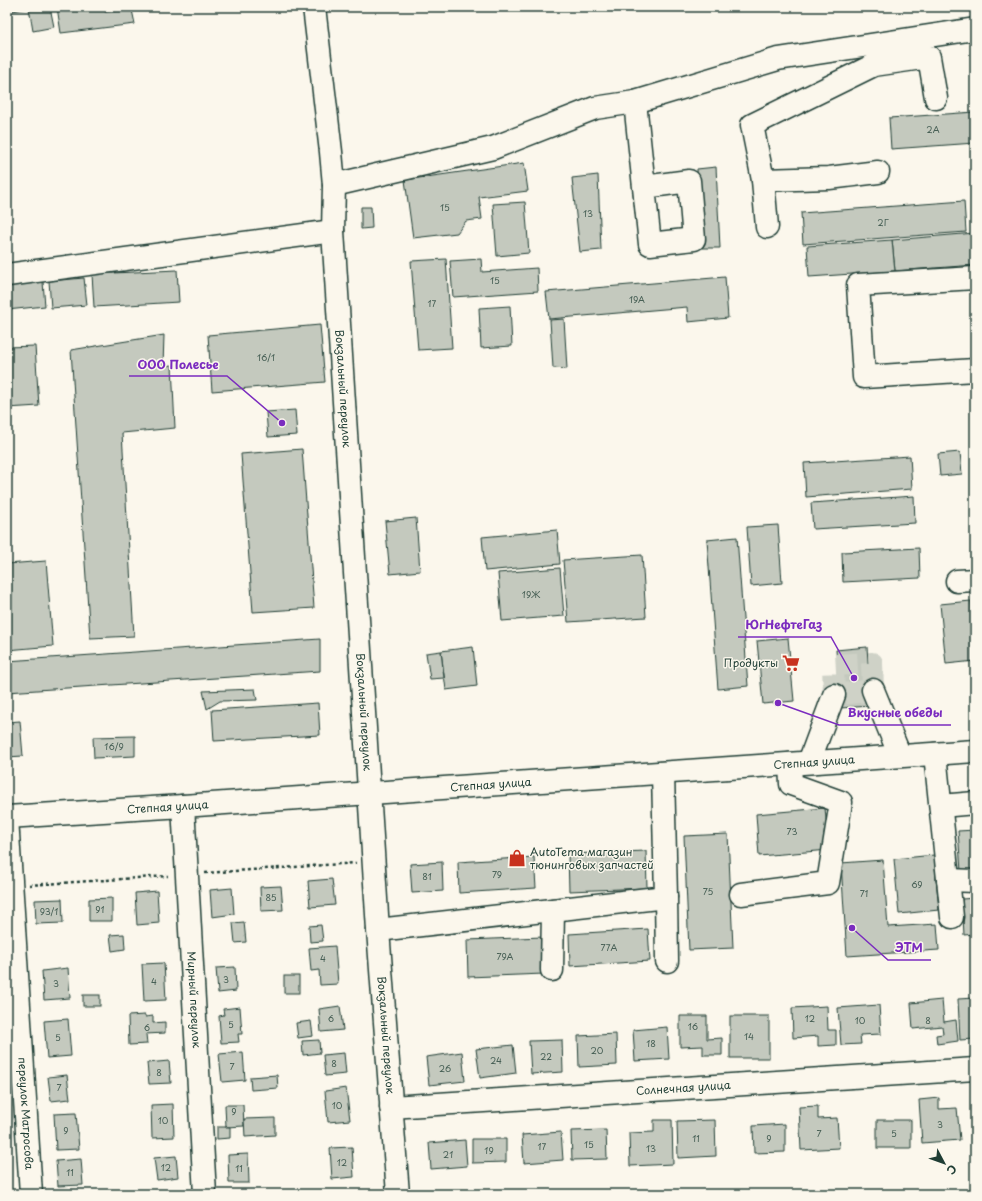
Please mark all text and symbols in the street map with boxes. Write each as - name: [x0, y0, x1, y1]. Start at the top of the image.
- house number: 2А: [926, 122, 940, 136]
- house number: 15: [440, 200, 450, 214]
- house number: 13: [583, 206, 593, 220]
- house number: 2Г: [877, 215, 889, 229]
- house number: 15: [490, 273, 500, 287]
- house number: 19А: [629, 292, 645, 306]
- house number: 17: [428, 296, 437, 310]
- street label: Вокзальный переулок: [331, 329, 356, 448]
- house number: 16/1: [257, 350, 275, 364]
- callout: ООО Полесье: [129, 352, 227, 376]
- text: ООО Полесье: [137, 355, 219, 373]
- house number: 19Ж: [522, 587, 540, 601]
- callout: ЮгНефтеГаз: [738, 613, 831, 637]
- text: ЮгНефтеГаз: [746, 615, 822, 633]
- street label: Вокзальный переулок: [352, 652, 377, 772]
- supermarket icon: Продукты: [781, 653, 801, 673]
- place label: Продукты: [724, 654, 778, 671]
- callout: Вкусные обеды: [839, 701, 951, 725]
- text: Вкусные обеды: [848, 703, 943, 721]
- house number: 16/9: [104, 739, 124, 753]
- street label: Степная улица: [773, 750, 855, 773]
- street label: Степная улица: [450, 773, 532, 795]
- street label: Степная улица: [127, 795, 209, 817]
- house number: 73: [787, 824, 797, 838]
- place label: AutoTema магазин тюнинговых запчастей: [530, 843, 654, 873]
- shop icon: AutoTema магазин тюнинговых запчастей: [507, 848, 527, 868]
- house number: 79: [492, 867, 502, 881]
- house number: 81: [422, 869, 432, 883]
- house number: 69: [911, 877, 923, 891]
- house number: 75: [703, 884, 713, 898]
- house number: 71: [860, 886, 868, 900]
- house number: 85: [265, 890, 277, 904]
- house number: 91: [95, 902, 105, 916]
- house number: 93/1: [40, 904, 58, 918]
- callout: ЭТМ: [888, 936, 931, 960]
- text: ЭТМ: [894, 938, 923, 956]
- house number: 77А: [601, 940, 618, 954]
- house number: 79А: [497, 949, 514, 963]
- street label: Мирный переулок: [183, 951, 206, 1049]
- house number: 4: [320, 951, 326, 965]
- house number: 3: [223, 972, 229, 986]
- house number: 4: [151, 974, 157, 988]
- street label: Вокзальный переулок: [374, 975, 399, 1095]
- house number: 3: [53, 976, 59, 990]
- house number: 6: [328, 1011, 334, 1025]
- house number: 12: [805, 1011, 815, 1025]
- house number: 10: [855, 1013, 866, 1027]
- house number: 8: [925, 1013, 931, 1027]
- house number: 5: [228, 1017, 234, 1031]
- house number: 16: [688, 1019, 698, 1033]
- house number: 6: [144, 1020, 150, 1034]
- house number: 14: [744, 1029, 754, 1043]
- house number: 5: [55, 1030, 61, 1044]
- house number: 18: [646, 1036, 656, 1050]
- house number: 20: [591, 1043, 604, 1057]
- house number: 22: [540, 1049, 552, 1063]
- house number: 24: [490, 1053, 502, 1067]
- house number: 8: [331, 1056, 337, 1070]
- street label: переулок Матросова: [14, 1057, 38, 1170]
- house number: 7: [229, 1059, 235, 1073]
- house number: 26: [439, 1061, 451, 1075]
- house number: 8: [156, 1065, 162, 1079]
- street label: Солнечная улица: [636, 1076, 731, 1099]
- house number: 7: [56, 1080, 62, 1094]
- house number: 10: [332, 1098, 343, 1112]
- house number: 9: [231, 1104, 237, 1118]
- house number: 10: [158, 1113, 169, 1127]
- house number: 3: [937, 1117, 943, 1131]
- house number: 9: [63, 1123, 69, 1137]
- house number: 7: [816, 1126, 822, 1140]
- house number: 5: [891, 1126, 897, 1140]
- house number: 11: [692, 1131, 700, 1145]
- house number: 9: [766, 1131, 772, 1145]
- house number: 15: [584, 1137, 594, 1151]
- house number: 17: [538, 1139, 547, 1153]
- house number: 13: [646, 1141, 656, 1155]
- house number: 19: [484, 1143, 494, 1157]
- north arrow: [924, 1143, 964, 1183]
- house number: 21: [443, 1147, 453, 1161]
- house number: 12: [337, 1155, 347, 1169]
- house number: 12: [161, 1160, 171, 1174]
- house number: 11: [235, 1161, 243, 1175]
- text: С: [943, 1161, 961, 1179]
- house number: 11: [66, 1165, 74, 1179]

